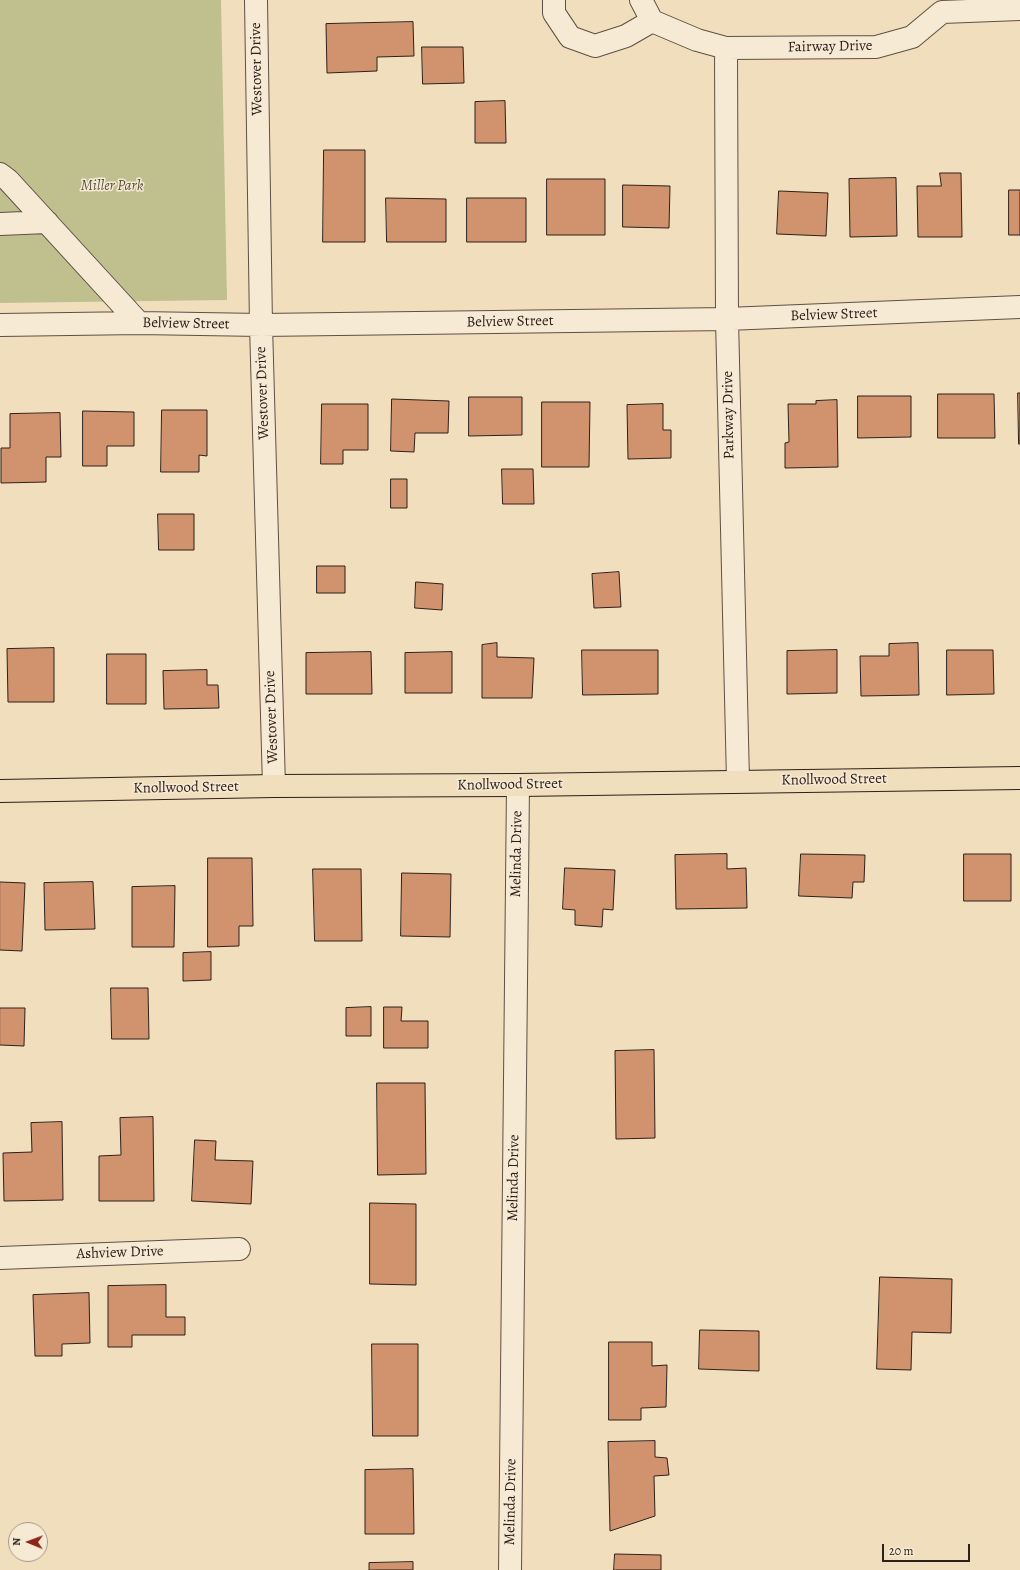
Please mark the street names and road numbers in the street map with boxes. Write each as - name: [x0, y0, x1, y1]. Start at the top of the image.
- street label: Westover Drive: [247, 22, 267, 116]
- street label: Fairway Drive: [788, 37, 872, 57]
- street label: Belview Street: [790, 304, 878, 326]
- street label: Belview Street: [466, 312, 554, 332]
- street label: Belview Street: [142, 314, 230, 334]
- street label: Westover Drive: [252, 346, 274, 440]
- street label: Parkway Drive: [719, 371, 739, 459]
- street label: Westover Drive: [261, 670, 283, 764]
- street label: Knollwood Street: [781, 770, 887, 790]
- street label: Knollwood Street: [457, 775, 563, 795]
- street label: Knollwood Street: [133, 778, 239, 798]
- street label: Melinda Drive: [507, 810, 527, 898]
- street label: Melinda Drive: [504, 1134, 524, 1222]
- street label: Ashview Drive: [76, 1242, 164, 1264]
- street label: Melinda Drive: [501, 1458, 521, 1546]

